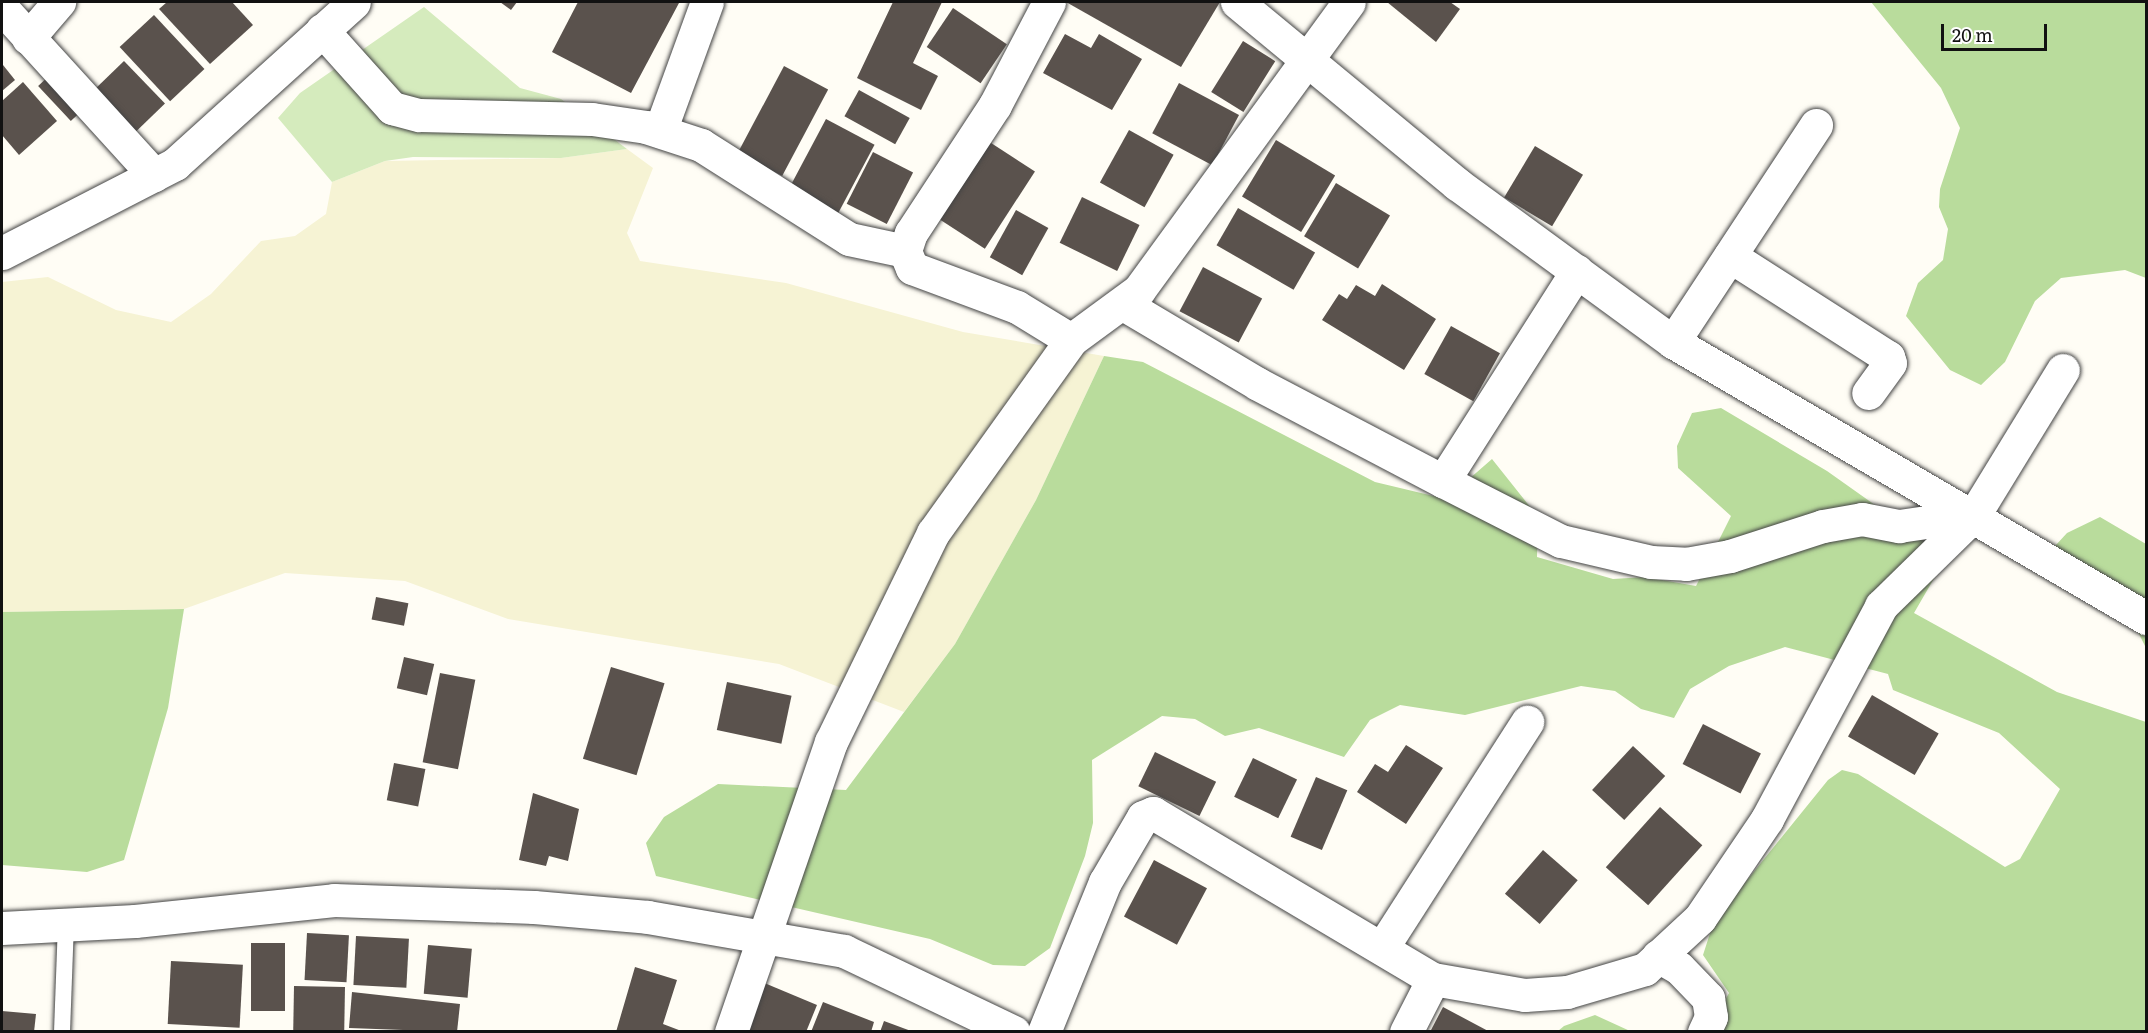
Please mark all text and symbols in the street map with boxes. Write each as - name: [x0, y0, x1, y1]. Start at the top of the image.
- scale bar: [1944, 12, 2050, 50]
- text: 20 m: [1952, 21, 1993, 48]

